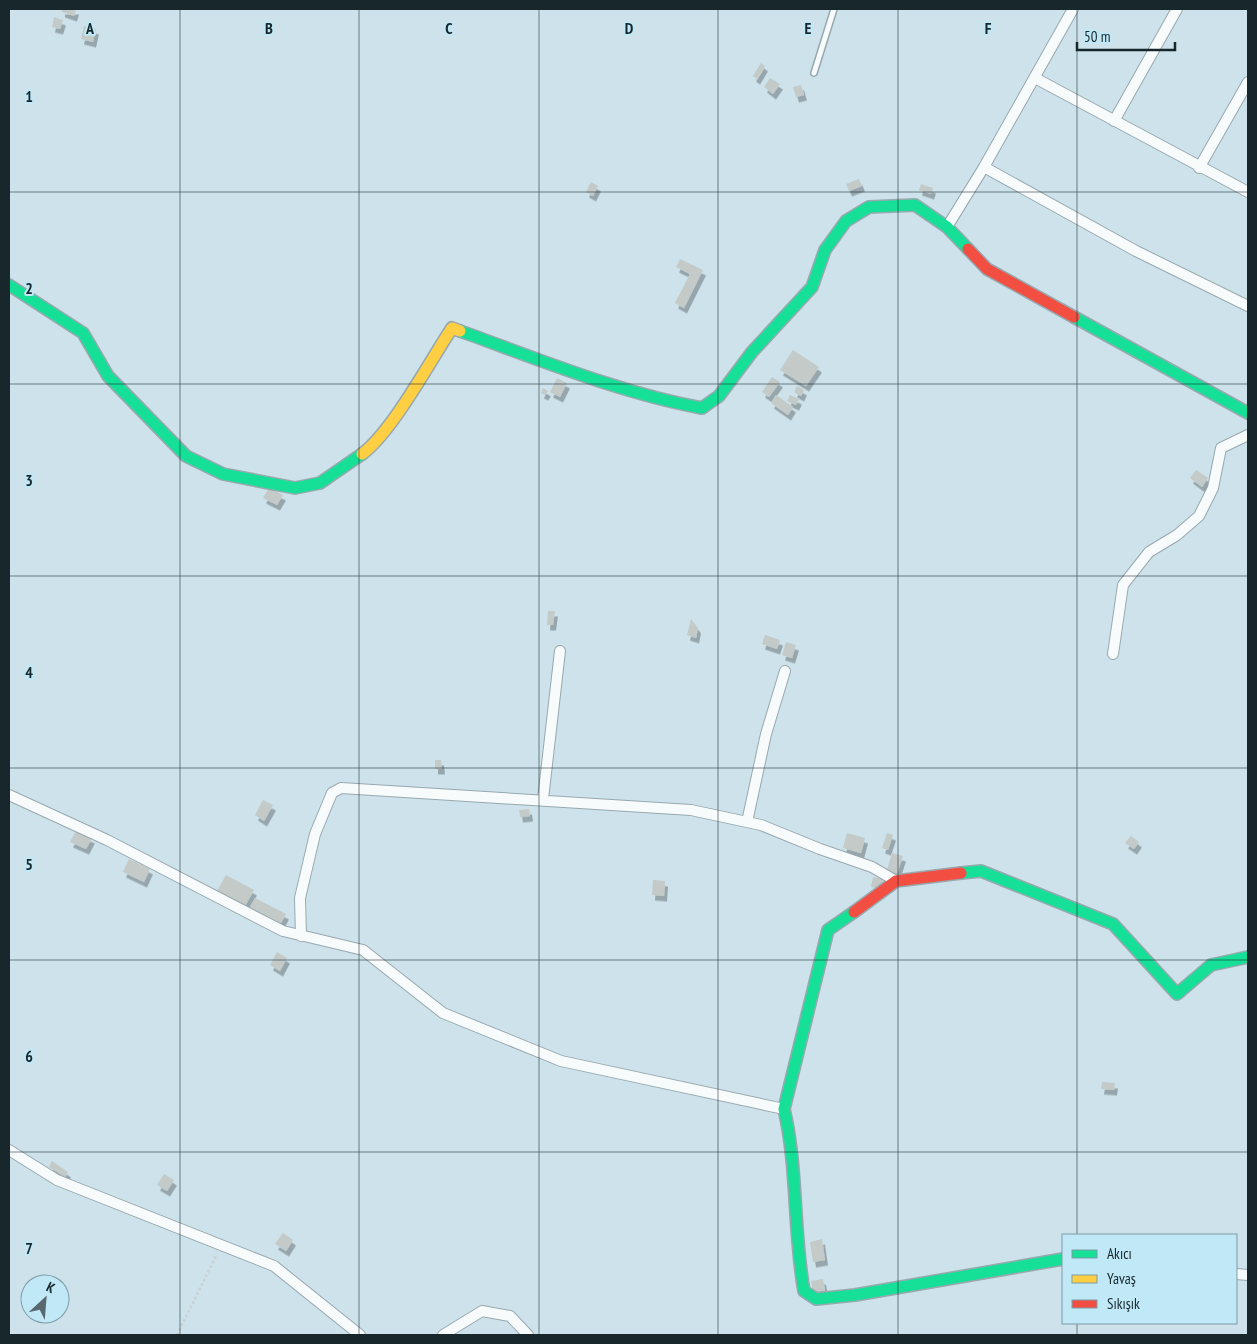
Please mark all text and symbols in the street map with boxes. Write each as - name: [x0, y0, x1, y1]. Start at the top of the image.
- text: A: [85, 18, 95, 38]
- text: B: [265, 18, 273, 38]
- text: C: [445, 18, 453, 38]
- text: D: [625, 18, 634, 38]
- text: E: [805, 18, 812, 38]
- text: F: [985, 18, 992, 38]
- scale bar: [1077, 20, 1174, 52]
- text: 50 m: [1084, 27, 1110, 46]
- text: 1: [25, 86, 33, 106]
- text: 2: [25, 278, 33, 298]
- text: 3: [25, 470, 33, 490]
- text: 4: [25, 662, 33, 682]
- text: 5: [25, 854, 33, 874]
- text: 6: [25, 1046, 33, 1066]
- legend: [1062, 1234, 1237, 1324]
- text: 7: [25, 1238, 33, 1258]
- text: Akıcı: [1107, 1244, 1132, 1263]
- text: Yavaş: [1107, 1269, 1136, 1288]
- north arrow: [20, 1274, 70, 1324]
- text: K: [43, 1278, 59, 1297]
- text: Sıkışık: [1107, 1294, 1140, 1313]

